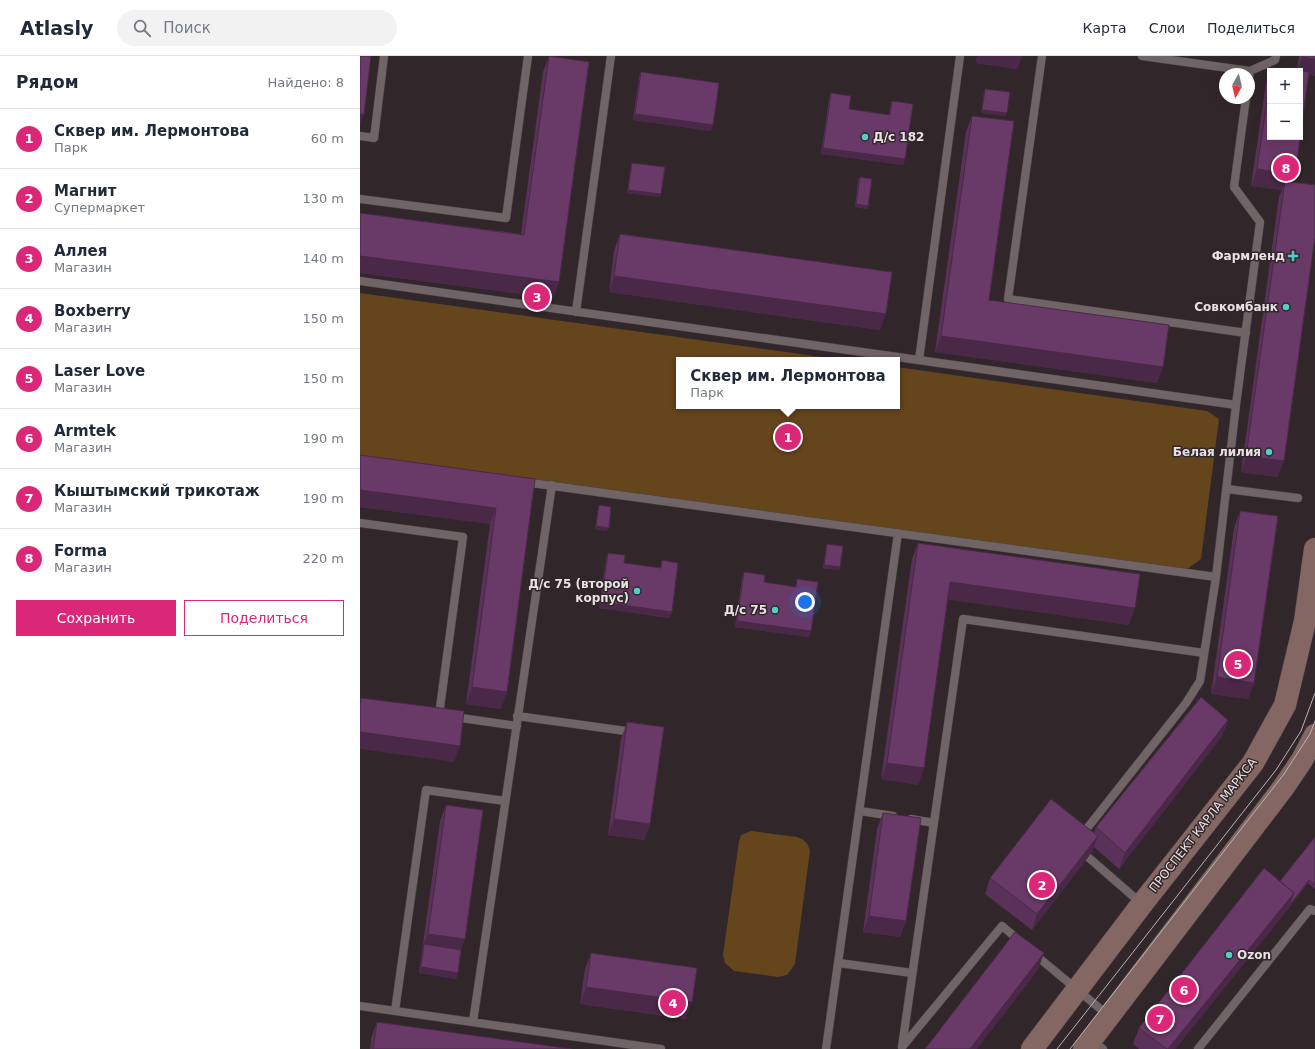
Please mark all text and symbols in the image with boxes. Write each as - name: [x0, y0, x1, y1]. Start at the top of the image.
- search box: [117, 10, 397, 46]
- text: Atlasly: [20, 17, 93, 39]
- icon: search: [131, 17, 153, 39]
- text: Поиск: [163, 19, 211, 37]
- text: Карта: [1083, 20, 1127, 36]
- text: Слои: [1149, 20, 1185, 36]
- text: Поделиться: [1207, 20, 1295, 36]
- north arrow: [1219, 68, 1255, 104]
- map controls: [1267, 68, 1303, 140]
- button: +: [1267, 68, 1303, 104]
- text: Рядом: [16, 72, 79, 92]
- text: Найдено: 8: [268, 75, 344, 90]
- button: −: [1267, 104, 1303, 140]
- text: Сквер им. Лермонтова: [54, 122, 249, 140]
- place label: Д/с 182: [873, 130, 924, 144]
- text: 1: [24, 131, 34, 146]
- text: 60 m: [311, 131, 344, 146]
- marker: Д/с 182: [860, 132, 870, 142]
- text: Парк: [54, 140, 88, 155]
- pin: 8: [1273, 153, 1299, 183]
- text: Магнит: [54, 182, 116, 200]
- text: 2: [24, 191, 34, 206]
- text: 130 m: [302, 191, 344, 206]
- text: Супермаркет: [54, 200, 145, 215]
- text: Аллея: [54, 242, 107, 260]
- place label: Фармленд: [1212, 249, 1285, 263]
- text: 3: [24, 251, 34, 266]
- text: 140 m: [302, 251, 344, 266]
- marker: Фармленд: [1288, 251, 1298, 261]
- text: Магазин: [54, 260, 112, 275]
- pin: 3: [524, 282, 550, 312]
- place label: Совкомбанк: [1194, 300, 1278, 314]
- text: Boxberry: [54, 302, 131, 320]
- marker: Совкомбанк: [1281, 302, 1291, 312]
- text: 4: [24, 311, 34, 326]
- text: 150 m: [302, 311, 344, 326]
- text: Магазин: [54, 320, 112, 335]
- popup: [676, 357, 900, 409]
- text: Laser Love: [54, 362, 145, 380]
- text: Сквер им. Лермонтова: [690, 367, 886, 385]
- text: 5: [24, 371, 34, 386]
- text: 150 m: [302, 371, 344, 386]
- text: Магазин: [54, 380, 112, 395]
- text: Парк: [690, 385, 724, 400]
- text: Armtek: [54, 422, 116, 440]
- pin: 1: [775, 422, 801, 452]
- text: 6: [24, 431, 34, 446]
- text: 190 m: [302, 431, 344, 446]
- text: Магазин: [54, 440, 112, 455]
- place label: Белая лилия: [1173, 445, 1261, 459]
- marker: Белая лилия: [1264, 447, 1274, 457]
- text: Кыштымский трикотаж: [54, 482, 260, 500]
- text: 7: [24, 491, 34, 506]
- text: 190 m: [302, 491, 344, 506]
- text: Магазин: [54, 500, 112, 515]
- text: Forma: [54, 542, 107, 560]
- text: 8: [24, 551, 34, 566]
- text: 220 m: [302, 551, 344, 566]
- text: Магазин: [54, 560, 112, 575]
- place label: Д/с 75 (второй корпус): [528, 577, 629, 605]
- marker: Д/с 75 (второй корпус): [632, 586, 642, 596]
- your location: [795, 592, 815, 612]
- button: Сохранить: [16, 600, 176, 636]
- button: Поделиться: [184, 600, 344, 636]
- place label: Д/с 75: [724, 603, 767, 617]
- marker: Д/с 75: [770, 605, 780, 615]
- pin: 5: [1225, 649, 1251, 679]
- street label: ПРОСПЕКТ КАРЛА МАРКСА: [1146, 755, 1260, 895]
- pin: 2: [1029, 870, 1055, 900]
- place label: Ozon: [1237, 948, 1271, 962]
- marker: Ozon: [1224, 950, 1234, 960]
- pin: 6: [1171, 975, 1197, 1005]
- pin: 4: [660, 988, 686, 1018]
- pin: 7: [1147, 1004, 1173, 1034]

